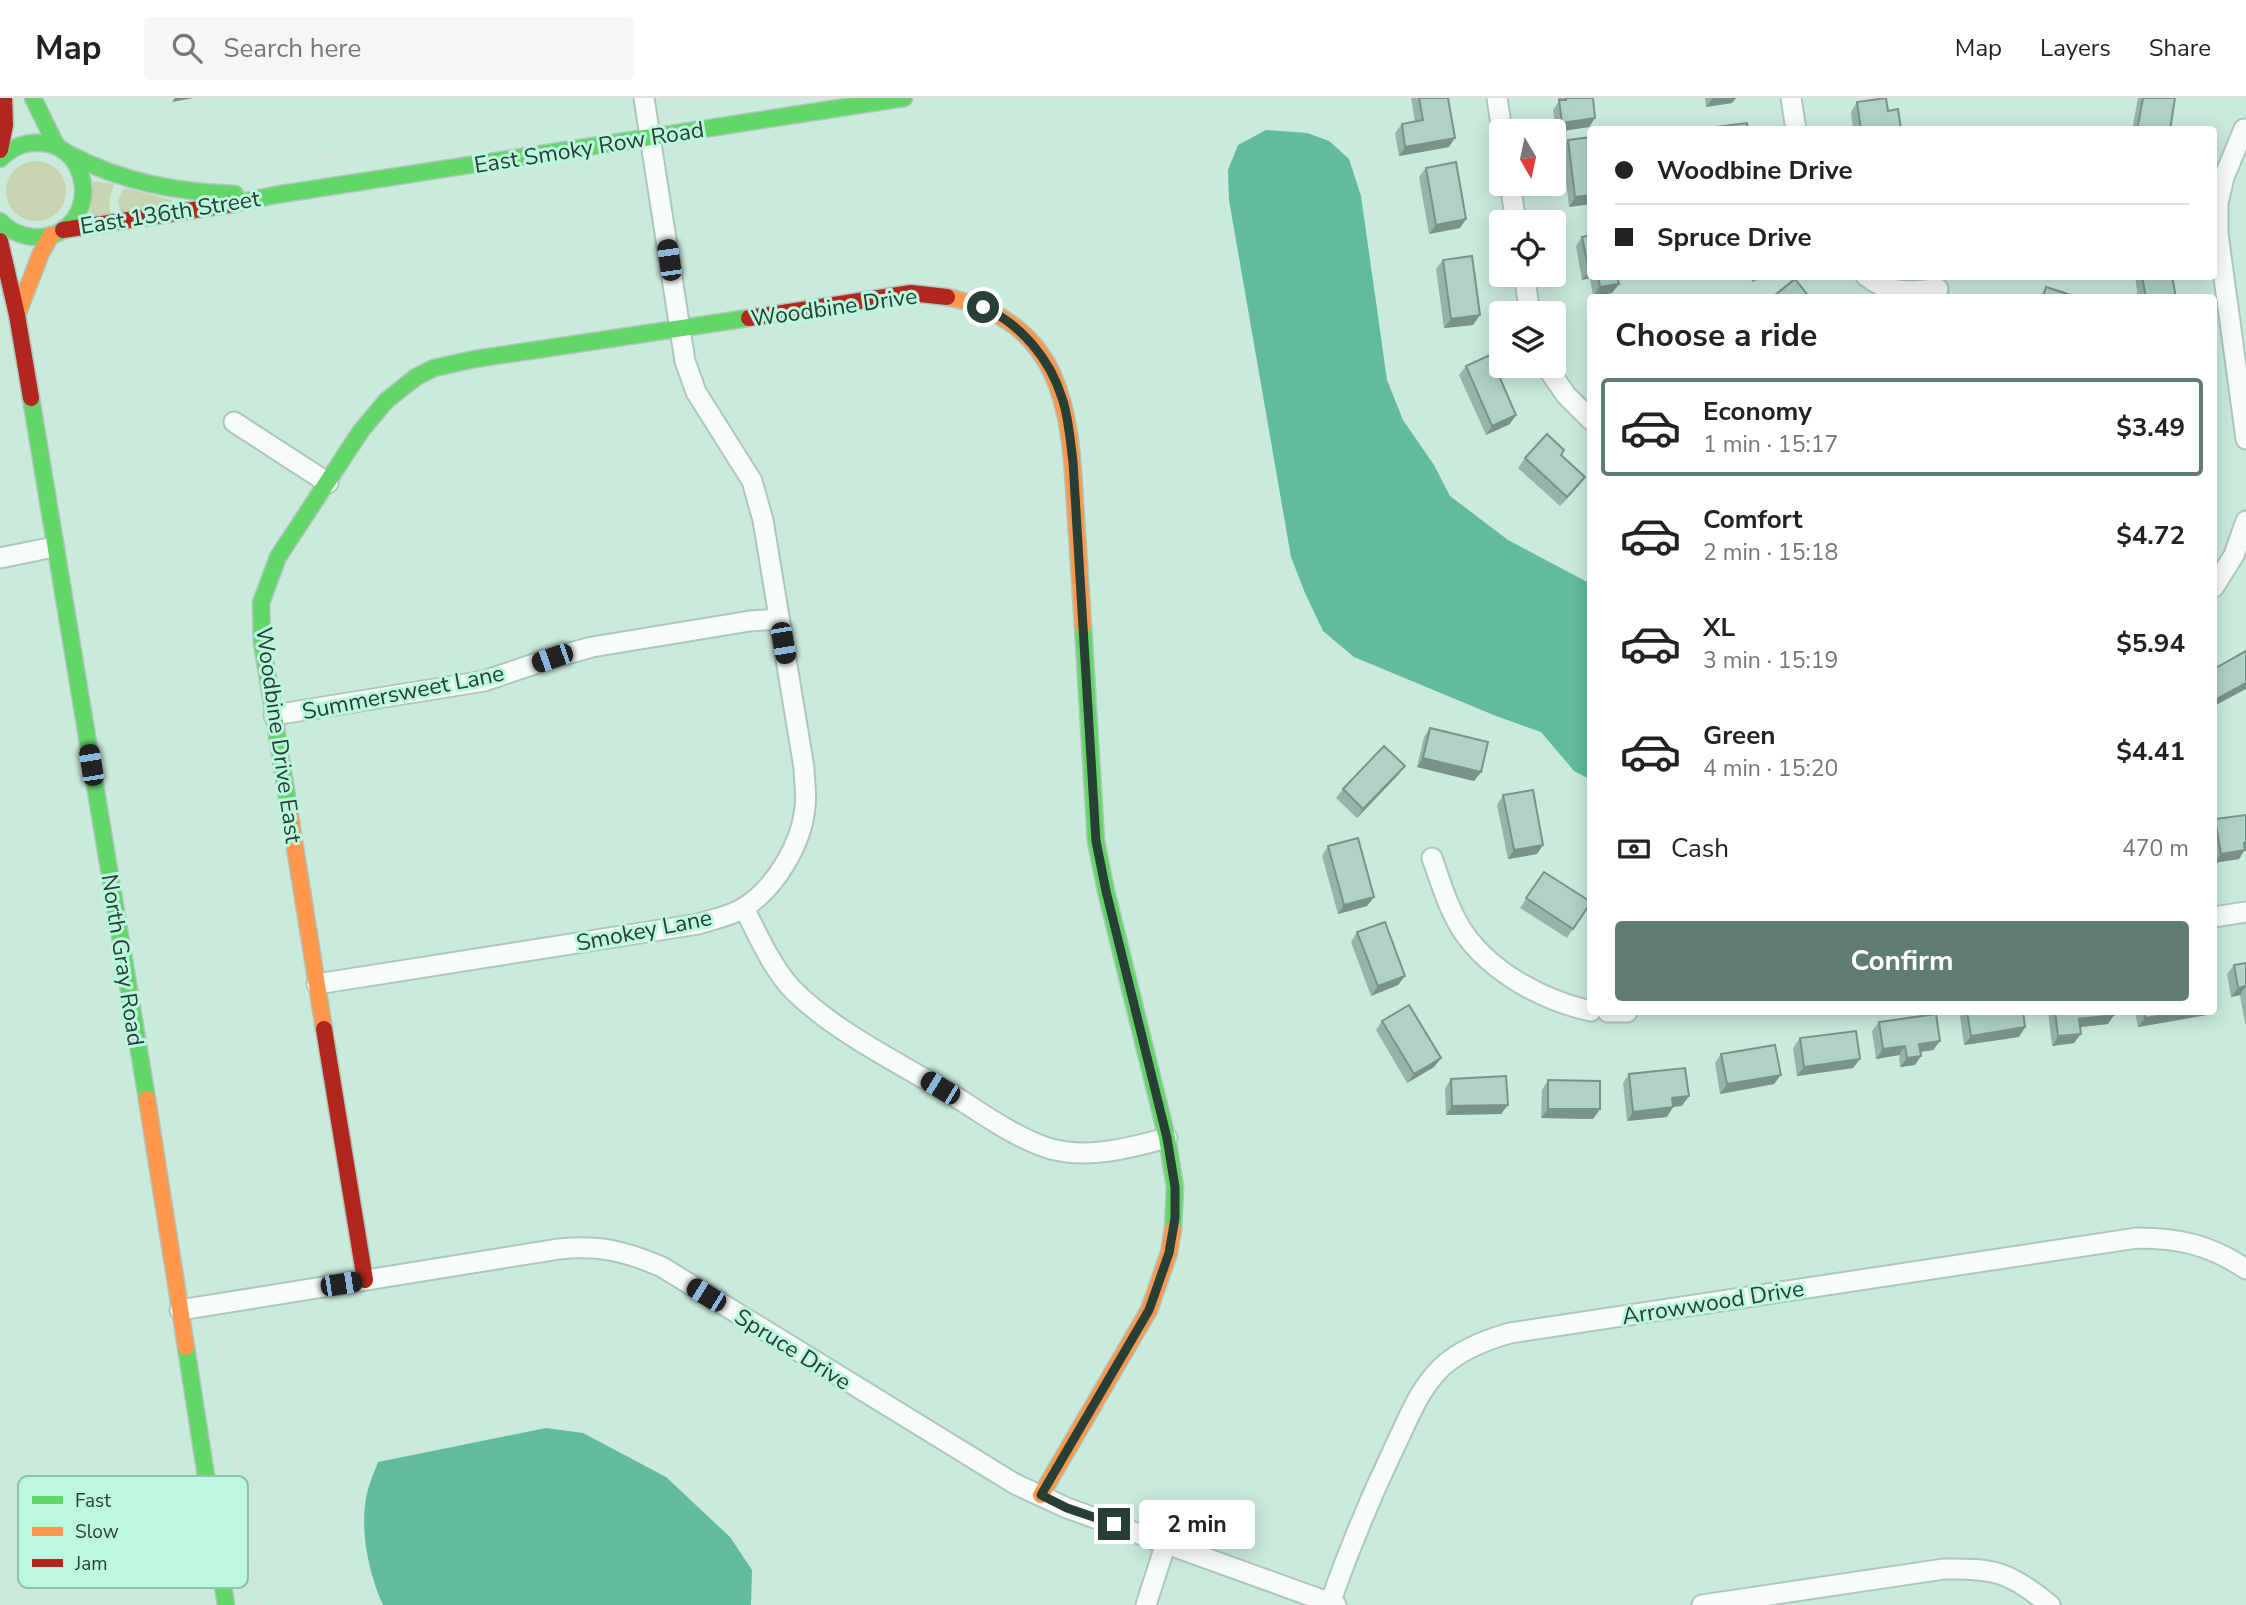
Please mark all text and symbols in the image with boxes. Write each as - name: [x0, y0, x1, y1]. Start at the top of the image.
- search box: [144, 17, 634, 80]
- text: Map: [35, 26, 102, 71]
- icon: search: [168, 29, 206, 67]
- text: Search here: [224, 31, 361, 66]
- text: Map: [1955, 32, 2002, 64]
- text: Layers: [2040, 32, 2111, 64]
- text: Share: [2149, 32, 2211, 64]
- street label: East Smoky Row Road: [472, 114, 706, 181]
- north arrow: [1489, 119, 1566, 196]
- map controls: [1489, 119, 1566, 378]
- text: Woodbine Drive: [1657, 153, 1853, 188]
- street label: East 136th Street: [78, 183, 263, 242]
- button: locate: [1489, 210, 1566, 287]
- text: Spruce Drive: [1657, 220, 1812, 255]
- car: [656, 238, 683, 282]
- street label: Woodbine Drive: [749, 280, 919, 334]
- route start: [967, 291, 999, 323]
- button: layers: [1489, 301, 1566, 378]
- text: Choose a ride: [1615, 314, 1817, 357]
- text: Economy: [1703, 394, 1812, 429]
- icon: car: [1619, 396, 1682, 459]
- text: $3.49: [2116, 410, 2185, 445]
- text: 1 min · 15:17: [1703, 429, 1838, 460]
- text: Comfort: [1703, 502, 1803, 537]
- icon: car: [1619, 504, 1682, 567]
- text: $4.72: [2116, 518, 2185, 553]
- text: 2 min · 15:18: [1703, 537, 1838, 568]
- text: XL: [1703, 610, 1735, 645]
- icon: car: [1619, 612, 1682, 675]
- car: [770, 620, 797, 666]
- street label: Woodbine Drive East: [248, 625, 309, 846]
- text: $5.94: [2116, 626, 2185, 661]
- car: [529, 641, 576, 675]
- text: 3 min · 15:19: [1703, 645, 1838, 676]
- street label: Summersweet Lane: [299, 658, 507, 727]
- text: Green: [1703, 718, 1776, 753]
- icon: car: [1619, 720, 1682, 783]
- text: $4.41: [2116, 734, 2185, 769]
- car: [78, 743, 105, 787]
- text: 4 min · 15:20: [1703, 753, 1838, 784]
- icon: cash: [1615, 830, 1653, 868]
- text: Cash: [1671, 831, 1729, 866]
- text: 470 m: [2122, 833, 2189, 864]
- street label: North Gray Road: [94, 872, 151, 1048]
- street label: Smokey Lane: [574, 902, 715, 959]
- button: Confirm: [1615, 921, 2189, 1001]
- car: [917, 1068, 964, 1108]
- car: [319, 1270, 364, 1298]
- street label: Arrowwood Drive: [1620, 1273, 1806, 1332]
- car: [683, 1275, 730, 1315]
- street label: Spruce Drive: [729, 1301, 857, 1397]
- legend: [18, 1476, 248, 1588]
- text: Fast: [75, 1488, 111, 1514]
- callout: 2 min: [1138, 1500, 1254, 1548]
- route end: [1098, 1508, 1130, 1540]
- text: 2 min: [1167, 1509, 1227, 1540]
- text: Slow: [75, 1519, 119, 1545]
- text: Jam: [74, 1551, 108, 1577]

